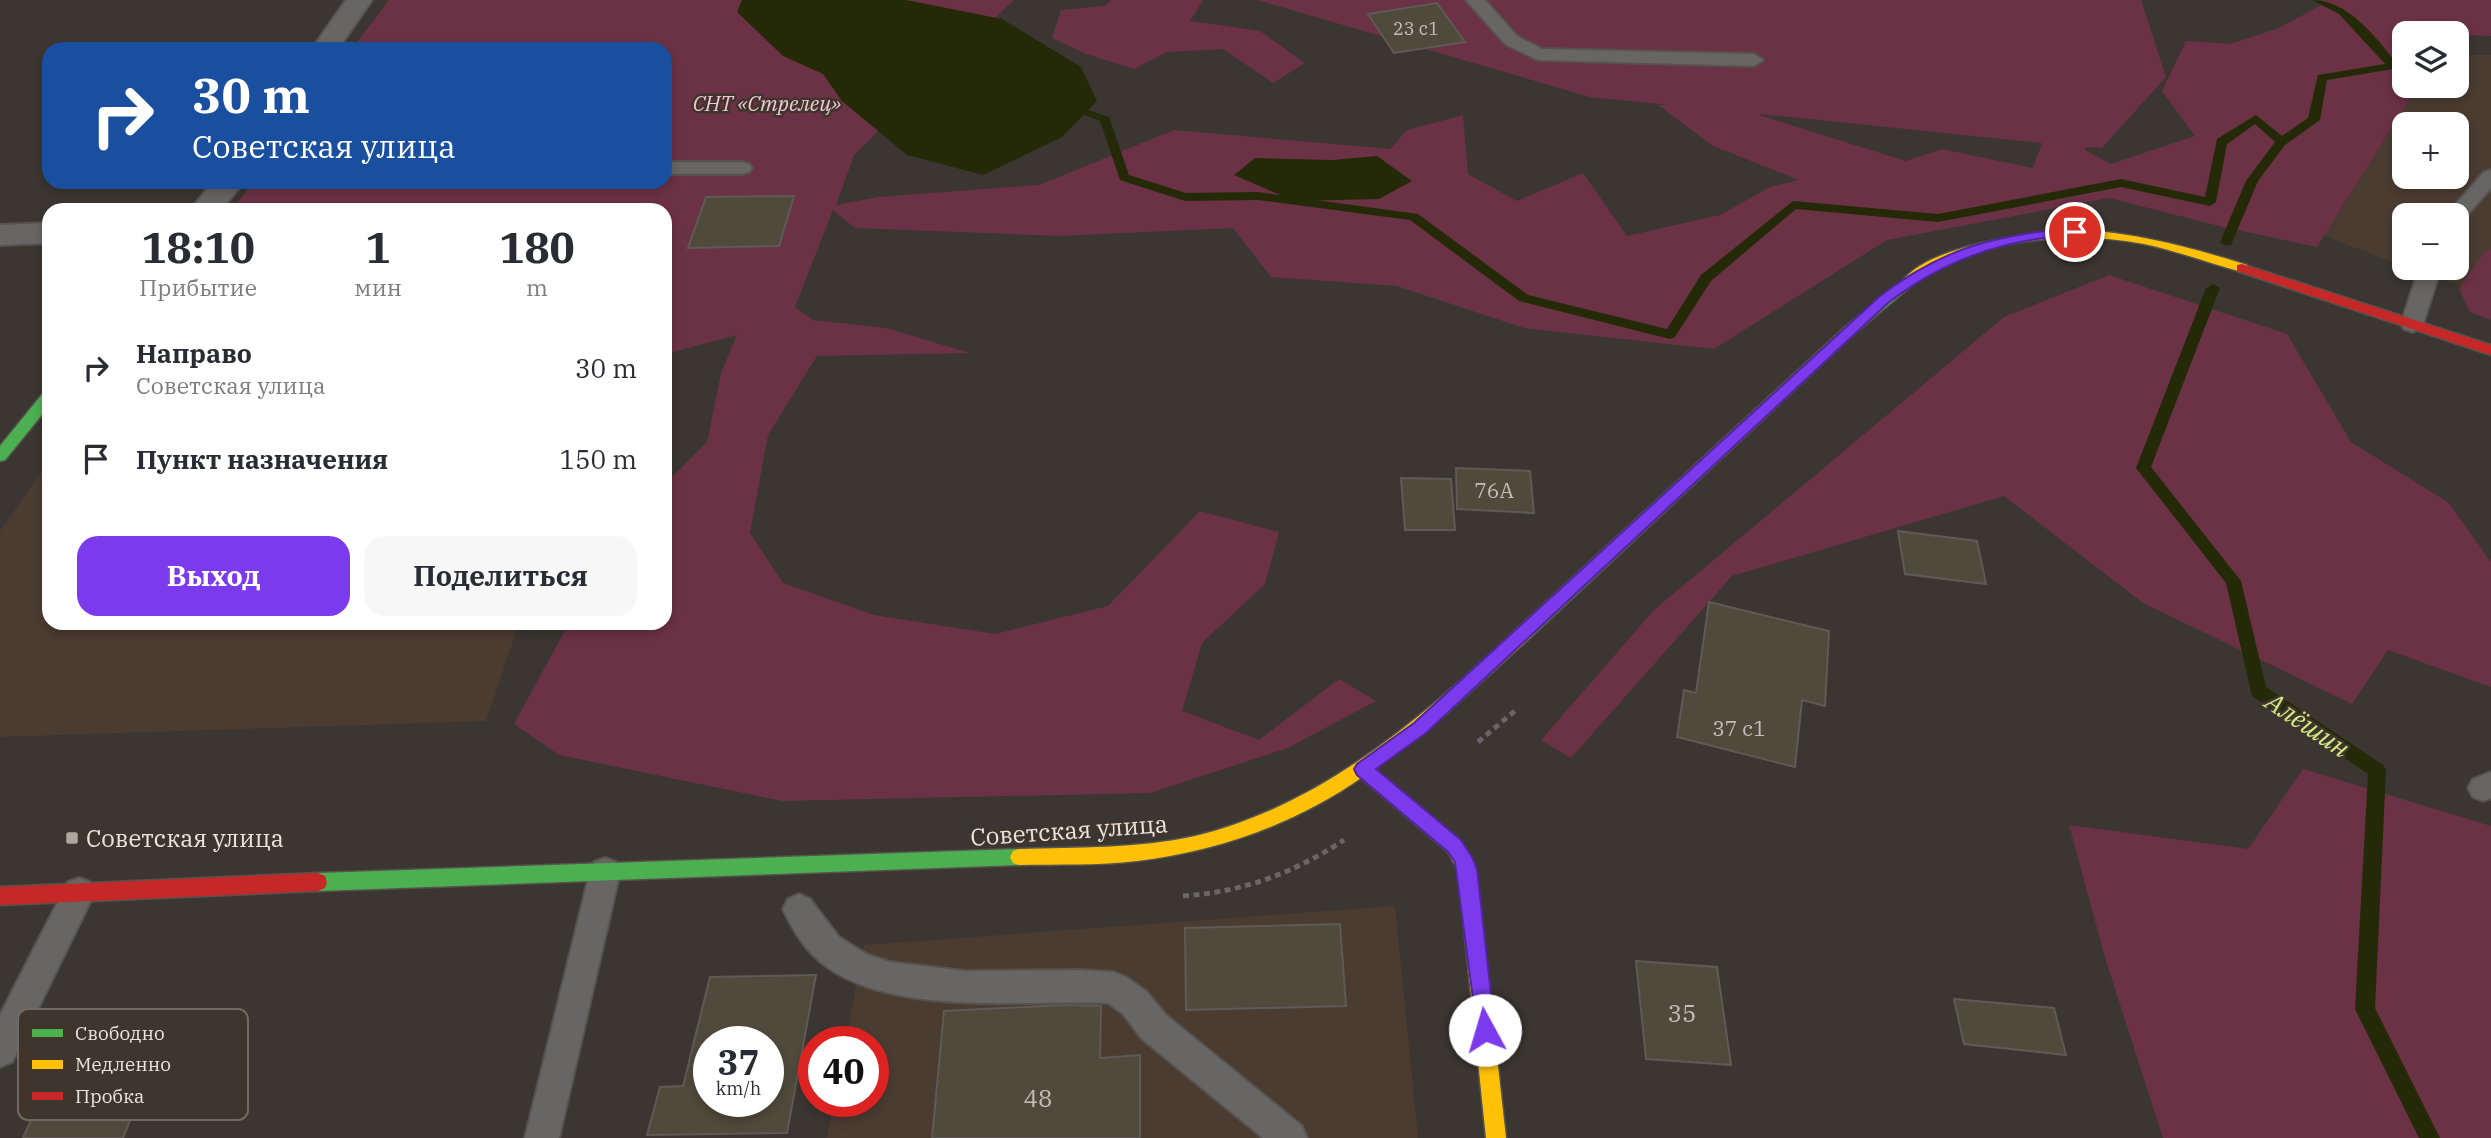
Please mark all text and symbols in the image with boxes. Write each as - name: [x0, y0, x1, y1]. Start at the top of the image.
- house number: 23 с1: [1393, 17, 1439, 40]
- map controls: [2392, 21, 2469, 280]
- button: layers: [2392, 21, 2469, 98]
- text: 30 m: [192, 63, 310, 126]
- icon: right: [77, 70, 168, 161]
- park label: СНТ «Стрелец»: [693, 89, 841, 117]
- button: +: [2392, 112, 2469, 189]
- text: Советская улица: [192, 125, 456, 167]
- pin: [2045, 202, 2105, 262]
- button: −: [2392, 203, 2469, 280]
- icon: arrive: [2056, 213, 2094, 251]
- text: 18:10: [141, 220, 255, 275]
- text: 1: [366, 220, 391, 275]
- text: 180: [499, 220, 575, 275]
- text: Прибытие: [139, 272, 257, 302]
- text: мин: [354, 272, 402, 302]
- text: m: [526, 272, 548, 302]
- text: Направо: [136, 336, 252, 370]
- icon: right: [77, 349, 115, 387]
- text: 30 m: [575, 351, 637, 385]
- text: Советская улица: [136, 370, 326, 400]
- icon: arrive: [77, 440, 115, 478]
- text: Пункт назначения: [136, 442, 388, 476]
- text: 150 m: [559, 442, 637, 476]
- house number: 76А: [1474, 476, 1514, 504]
- button: Выход: [77, 536, 350, 616]
- button: Поделиться: [364, 536, 637, 616]
- water label: Алёшин: [2258, 682, 2357, 765]
- house number: 37 с1: [1712, 714, 1766, 742]
- street label: Советская улица: [969, 807, 1169, 853]
- place label: Советская улица: [86, 822, 284, 854]
- marker: Советская улица: [64, 830, 80, 846]
- position arrow: [1448, 993, 1522, 1067]
- house number: 35: [1668, 997, 1696, 1029]
- legend: [18, 1009, 248, 1120]
- text: Свободно: [75, 1021, 165, 1045]
- speed limit sign: 40: [798, 1026, 889, 1117]
- text: 37: [717, 1039, 760, 1085]
- text: Медленно: [75, 1052, 171, 1076]
- text: km/h: [716, 1077, 761, 1100]
- house number: 48: [1024, 1082, 1052, 1114]
- text: Пробка: [75, 1084, 144, 1108]

